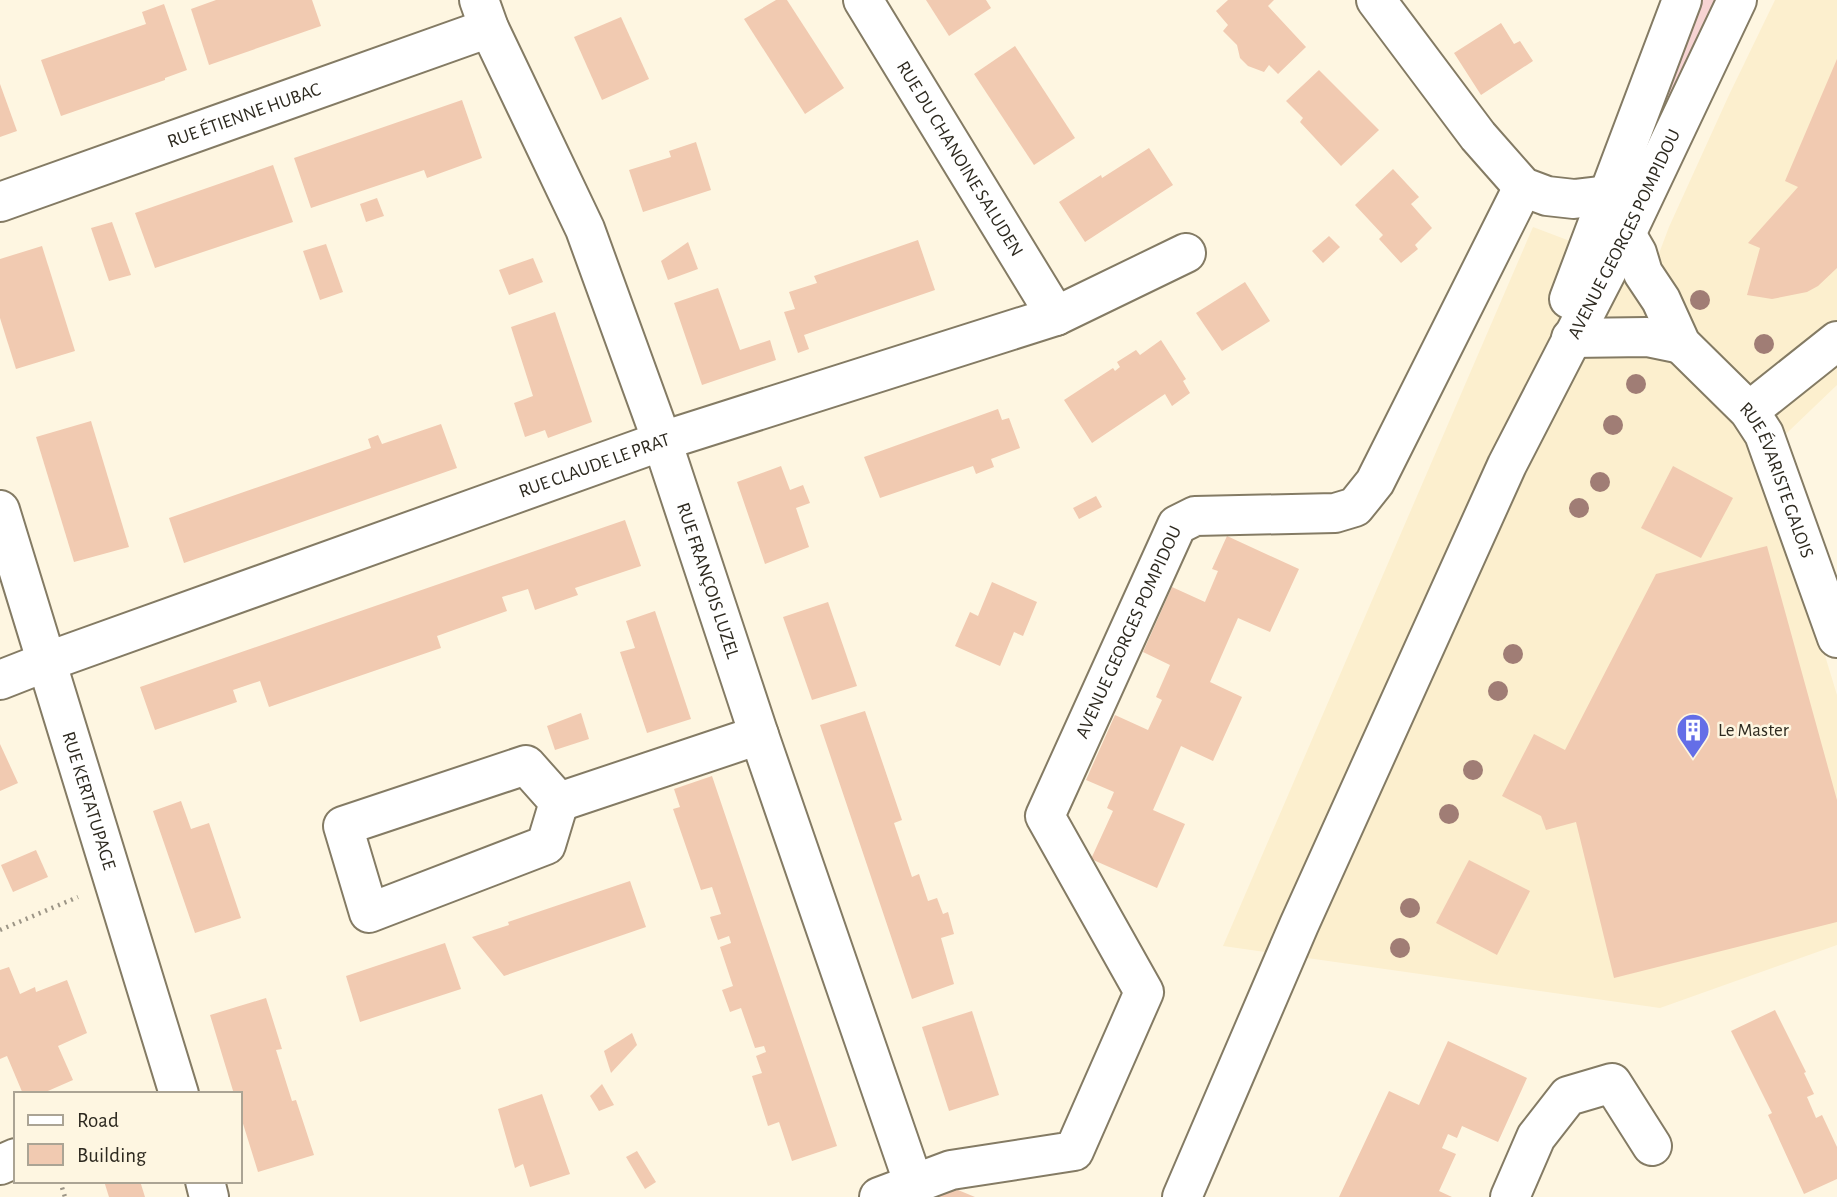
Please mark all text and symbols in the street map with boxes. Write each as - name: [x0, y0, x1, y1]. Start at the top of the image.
- street label: RUE DU CHANOINE SALUDEN: [893, 58, 1027, 260]
- street label: RUE ÉTIENNE HUBAC: [165, 79, 323, 151]
- street label: AVENUE GEORGES POMPIDOU: [1564, 126, 1684, 342]
- street label: RUE ÉVARISTE GALOIS: [1736, 398, 1817, 560]
- street label: RUE CLAUDE LE PRAT: [516, 430, 672, 501]
- street label: RUE FRANÇOIS LUZEL: [673, 500, 743, 661]
- street label: AVENUE GEORGES POMPIDOU: [1072, 523, 1185, 741]
- building icon: Le Master: [1674, 711, 1712, 760]
- place label: Le Master: [1718, 721, 1789, 740]
- street label: RUE KERTATUPAGE: [59, 729, 119, 872]
- legend: [14, 1092, 242, 1183]
- text: Road: [77, 1110, 119, 1131]
- text: Building: [77, 1145, 147, 1166]

